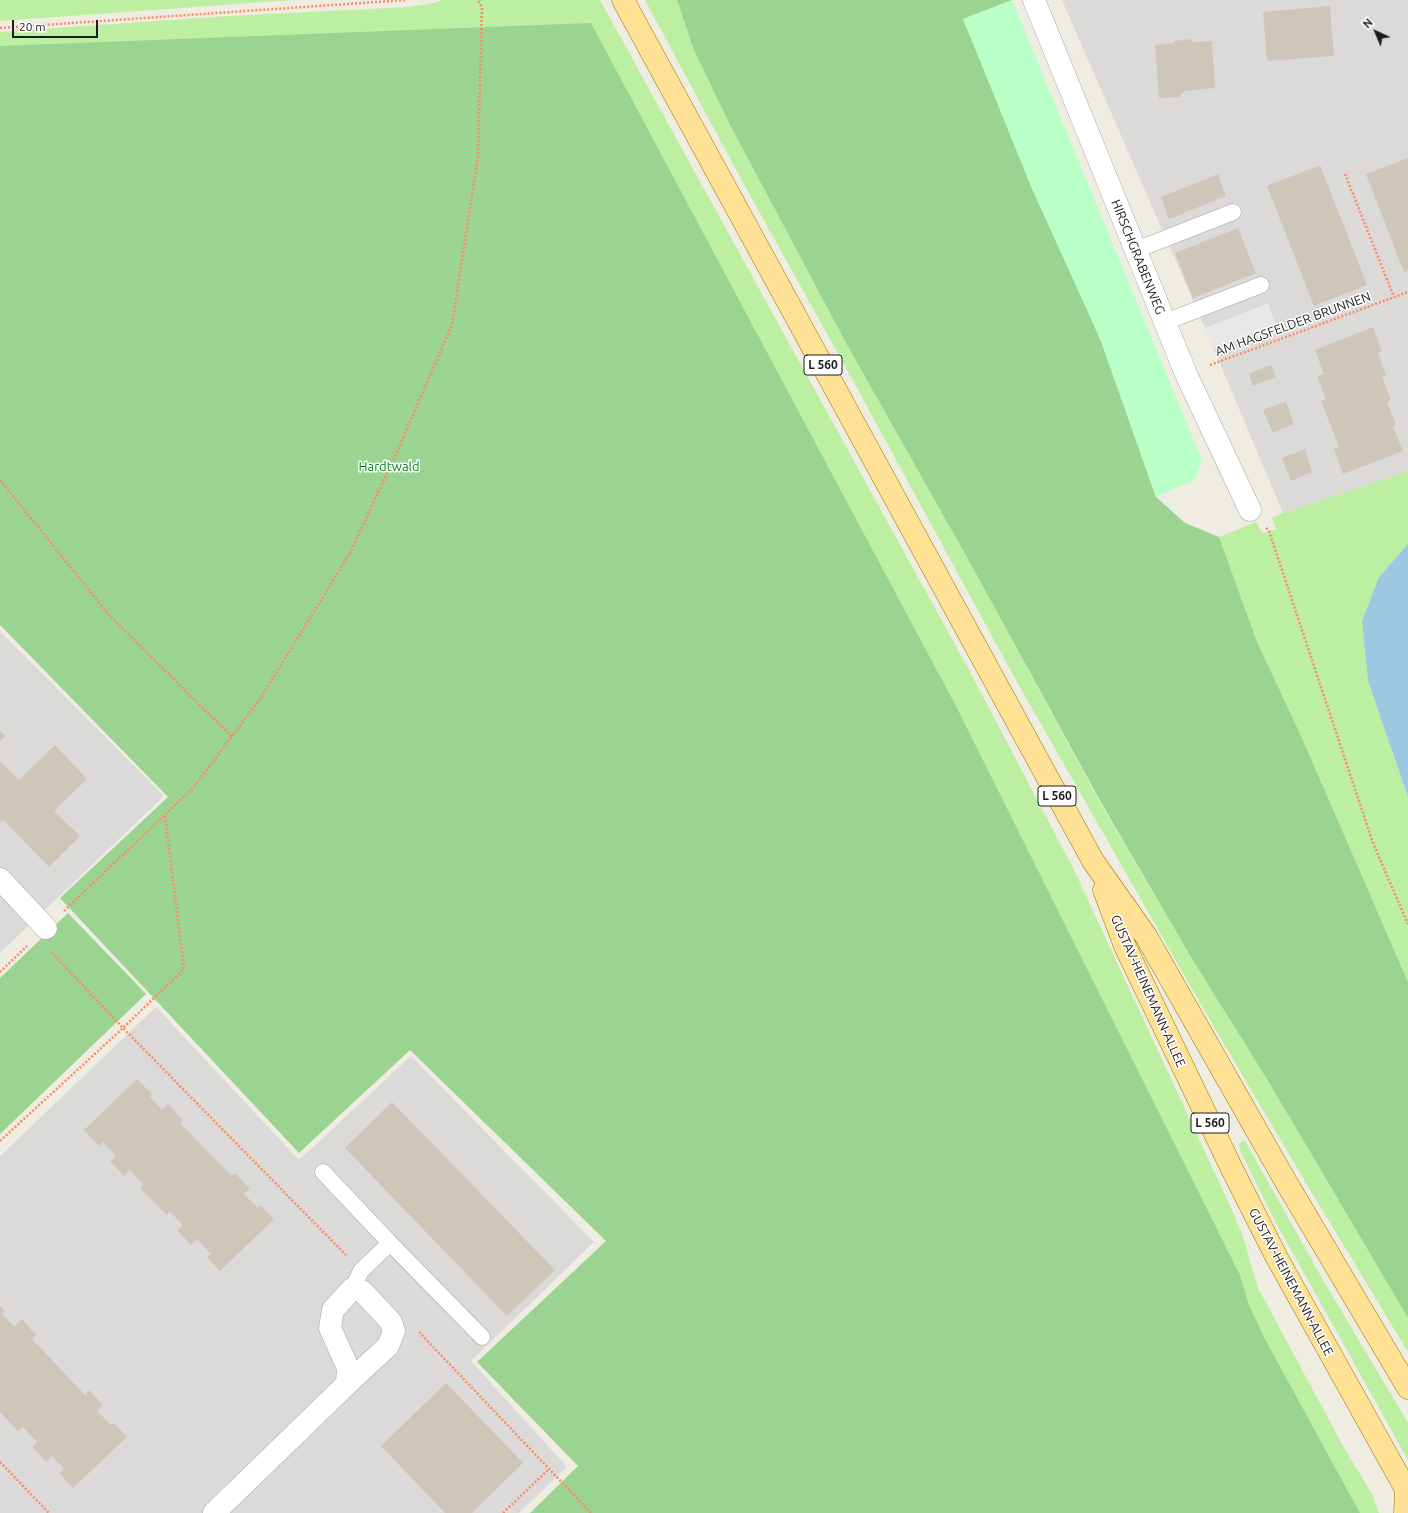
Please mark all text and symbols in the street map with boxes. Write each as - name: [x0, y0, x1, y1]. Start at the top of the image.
- scale bar: [14, 12, 100, 38]
- north arrow: [1356, 12, 1396, 52]
- text: N: [1361, 16, 1375, 31]
- text: 20 m: [19, 20, 46, 33]
- street label: HIRSCHGRABENWEG: [1108, 197, 1168, 317]
- street label: AM HAGSFELDER BRUNNEN: [1213, 289, 1373, 359]
- road number: L 560: [804, 355, 842, 375]
- park label: Hardtwald: [358, 459, 420, 475]
- road number: L 560: [1038, 786, 1076, 806]
- street label: GUSTAV-HEINEMANN-ALLEE: [1107, 912, 1189, 1070]
- road number: L 560: [1191, 1113, 1229, 1133]
- street label: GUSTAV-HEINEMANN-ALLEE: [1245, 1205, 1337, 1359]

